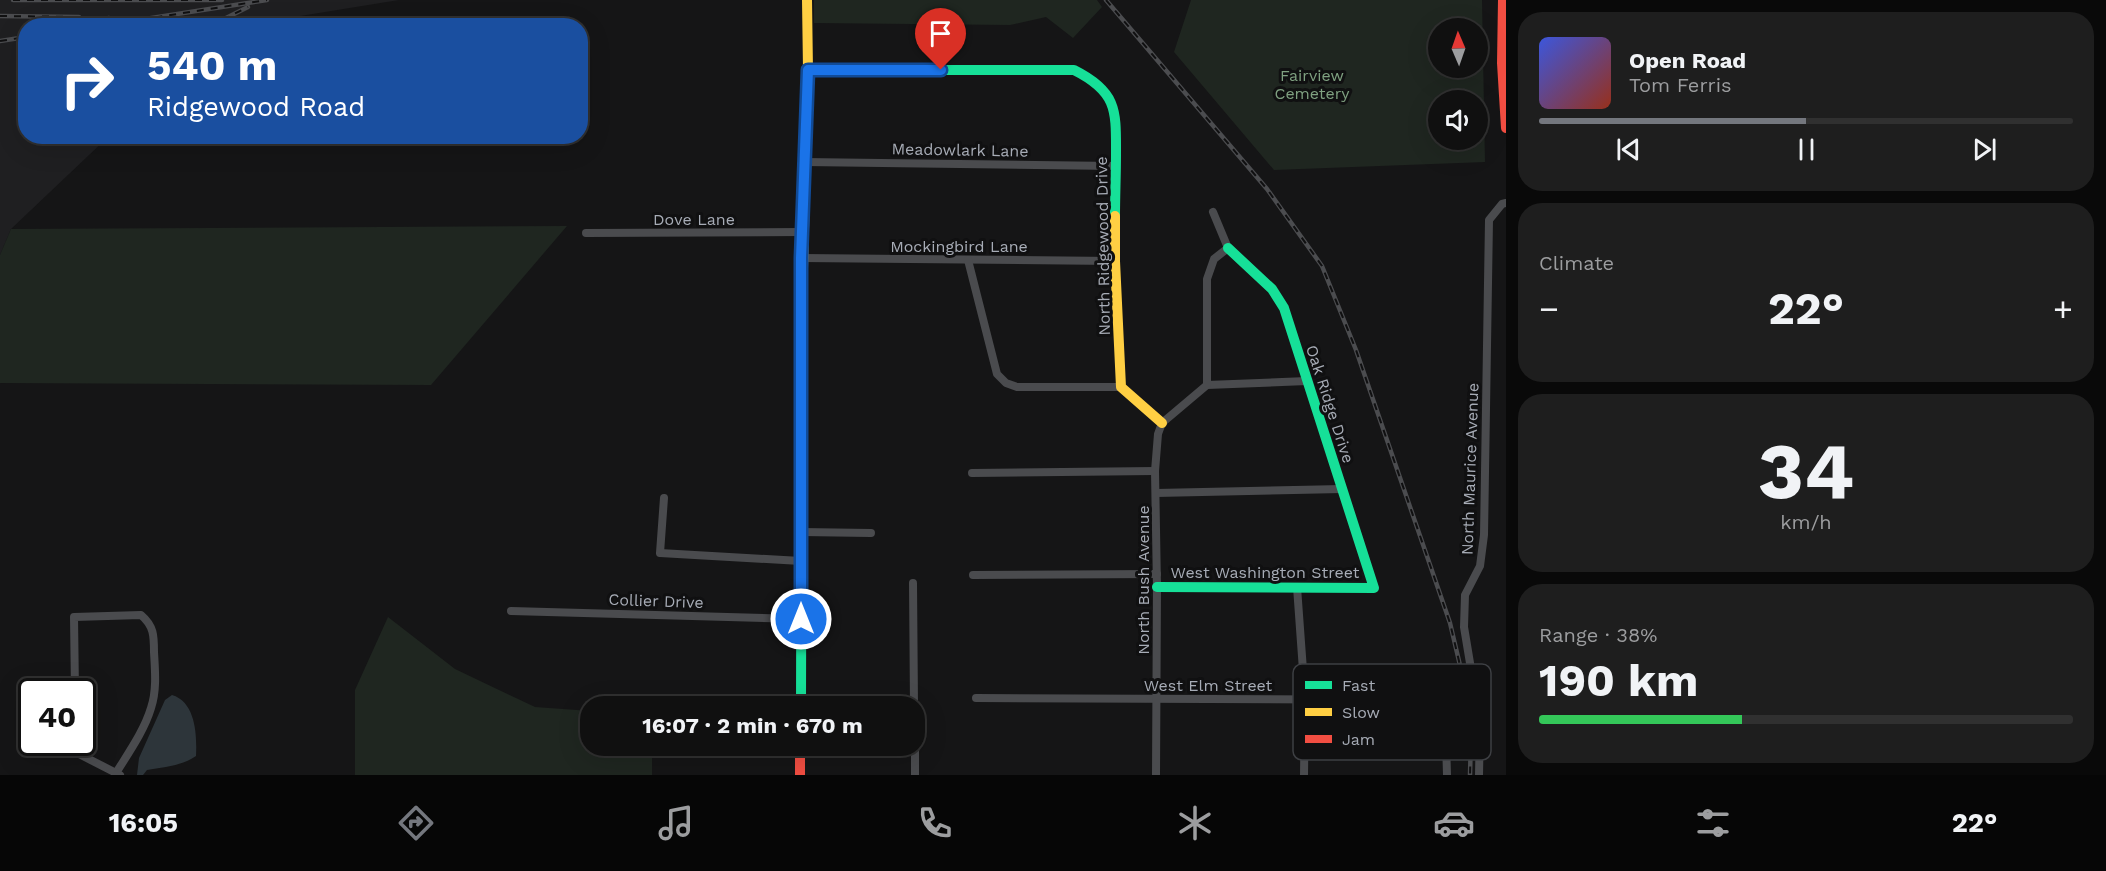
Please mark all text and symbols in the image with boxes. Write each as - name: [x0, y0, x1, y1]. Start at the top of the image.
- pin: [915, 8, 966, 70]
- icon: arrive: [924, 17, 957, 50]
- north arrow: [1428, 18, 1488, 78]
- map controls: [1428, 18, 1488, 150]
- text: 540 m: [147, 41, 277, 90]
- icon: right: [48, 42, 126, 120]
- text: Open Road: [1629, 48, 1746, 73]
- park label: Fairview Cemetery: [1274, 66, 1350, 103]
- text: Tom Ferris: [1629, 73, 1732, 97]
- button: sound: [1428, 90, 1488, 150]
- text: Ridgewood Road: [147, 91, 365, 123]
- icon: previous: [1612, 133, 1645, 166]
- icon: pause: [1790, 133, 1823, 166]
- icon: next: [1968, 133, 2001, 166]
- street label: Meadowlark Lane: [891, 139, 1029, 161]
- street label: North Ridgewood Drive: [1092, 156, 1114, 336]
- street label: Dove Lane: [653, 210, 735, 229]
- street label: Mockingbird Lane: [890, 237, 1028, 256]
- text: Climate: [1539, 251, 1614, 275]
- text: 22°: [1768, 282, 1844, 335]
- text: −: [1539, 289, 1559, 328]
- text: +: [2053, 289, 2073, 328]
- street label: Oak Ridge Drive: [1302, 343, 1358, 465]
- street label: North Maurice Avenue: [1458, 383, 1482, 555]
- text: 34: [1758, 425, 1854, 517]
- street label: North Bush Avenue: [1134, 505, 1153, 655]
- text: km/h: [1780, 510, 1832, 534]
- street label: West Washington Street: [1171, 563, 1360, 582]
- position arrow: [769, 587, 833, 651]
- street label: Collier Drive: [608, 590, 704, 612]
- text: Range · 38%: [1539, 623, 1657, 647]
- text: 190 km: [1539, 654, 1698, 707]
- legend: [1293, 664, 1491, 760]
- street label: West Elm Street: [1144, 676, 1273, 695]
- text: Fast: [1342, 676, 1375, 695]
- speed limit sign: 40: [18, 678, 96, 756]
- text: Slow: [1342, 703, 1380, 722]
- text: 16:07 · 2 min · 670 m: [642, 713, 863, 738]
- text: Jam: [1342, 730, 1375, 749]
- icon: directions: [395, 802, 437, 844]
- icon: music: [655, 802, 697, 844]
- icon: phone: [914, 802, 956, 844]
- icon: climate: [1174, 802, 1216, 844]
- icon: car: [1433, 802, 1475, 844]
- icon: filters: [1692, 802, 1734, 844]
- text: 16:05: [109, 807, 178, 839]
- text: 22°: [1952, 807, 1997, 839]

